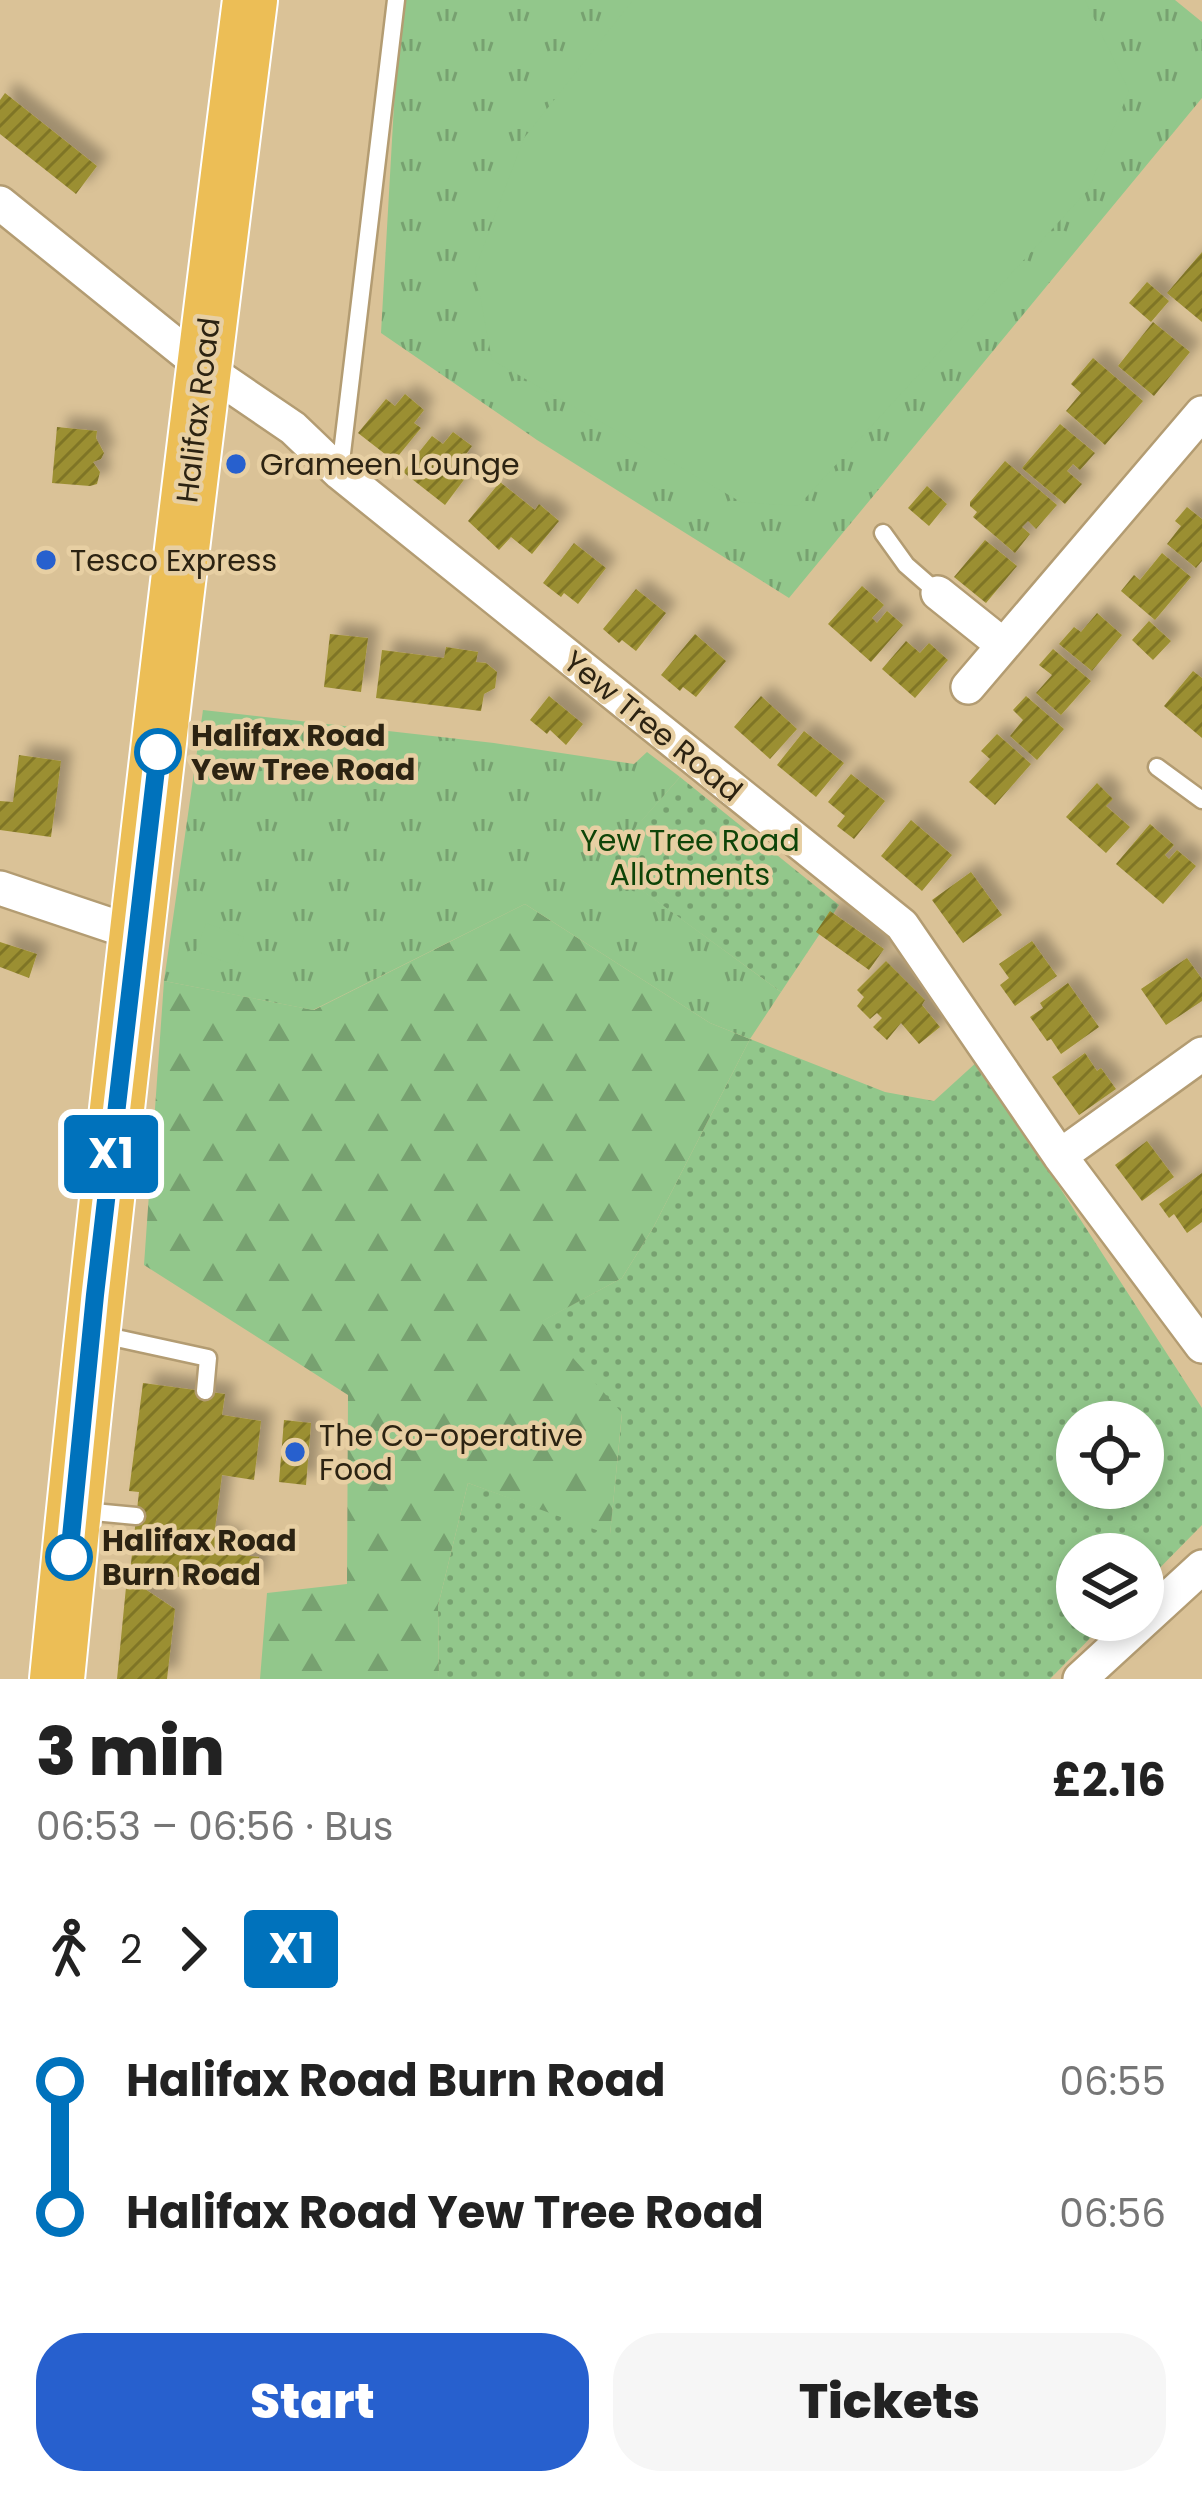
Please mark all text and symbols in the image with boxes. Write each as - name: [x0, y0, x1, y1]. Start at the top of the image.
- street label: Halifax Road: [165, 315, 231, 505]
- place label: Grameen Lounge: [260, 443, 520, 486]
- marker: Grameen Lounge: [223, 451, 249, 477]
- place label: Tesco Express: [70, 539, 277, 582]
- marker: Tesco Express: [33, 547, 59, 573]
- street label: Yew Tree Road: [554, 640, 752, 812]
- place label: Halifax Road Yew Tree Road: [191, 714, 415, 791]
- marker: Halifax Road Yew Tree Road: [136, 730, 180, 774]
- park label: Yew Tree Road Allotments: [580, 819, 800, 896]
- line badge: X1: [57, 1115, 165, 1193]
- text: X1: [88, 1124, 134, 1183]
- map controls: [1056, 1401, 1164, 1641]
- button: locate: [1056, 1401, 1164, 1509]
- place label: The Co-operative Food: [319, 1414, 583, 1491]
- marker: The Co-operative Food: [282, 1439, 308, 1465]
- place label: Halifax Road Burn Road: [102, 1519, 297, 1596]
- button: layers: [1056, 1533, 1164, 1641]
- marker: Halifax Road Burn Road: [47, 1535, 91, 1579]
- text: 3 min: [36, 1706, 225, 1798]
- text: £2.16: [1052, 1749, 1166, 1812]
- text: 06:53 – 06:56 · Bus: [36, 1799, 393, 1854]
- icon: walk: [36, 1916, 102, 1982]
- icon: forward: [160, 1916, 226, 1982]
- text: X1: [268, 1919, 314, 1978]
- text: 2: [120, 1922, 142, 1977]
- text: Halifax Road Burn Road: [126, 2049, 666, 2112]
- text: 06:55: [1059, 2054, 1166, 2109]
- text: Halifax Road Yew Tree Road: [126, 2181, 764, 2244]
- text: 06:56: [1059, 2186, 1166, 2241]
- button: Start: [36, 2333, 589, 2471]
- button: Tickets: [613, 2333, 1166, 2471]

